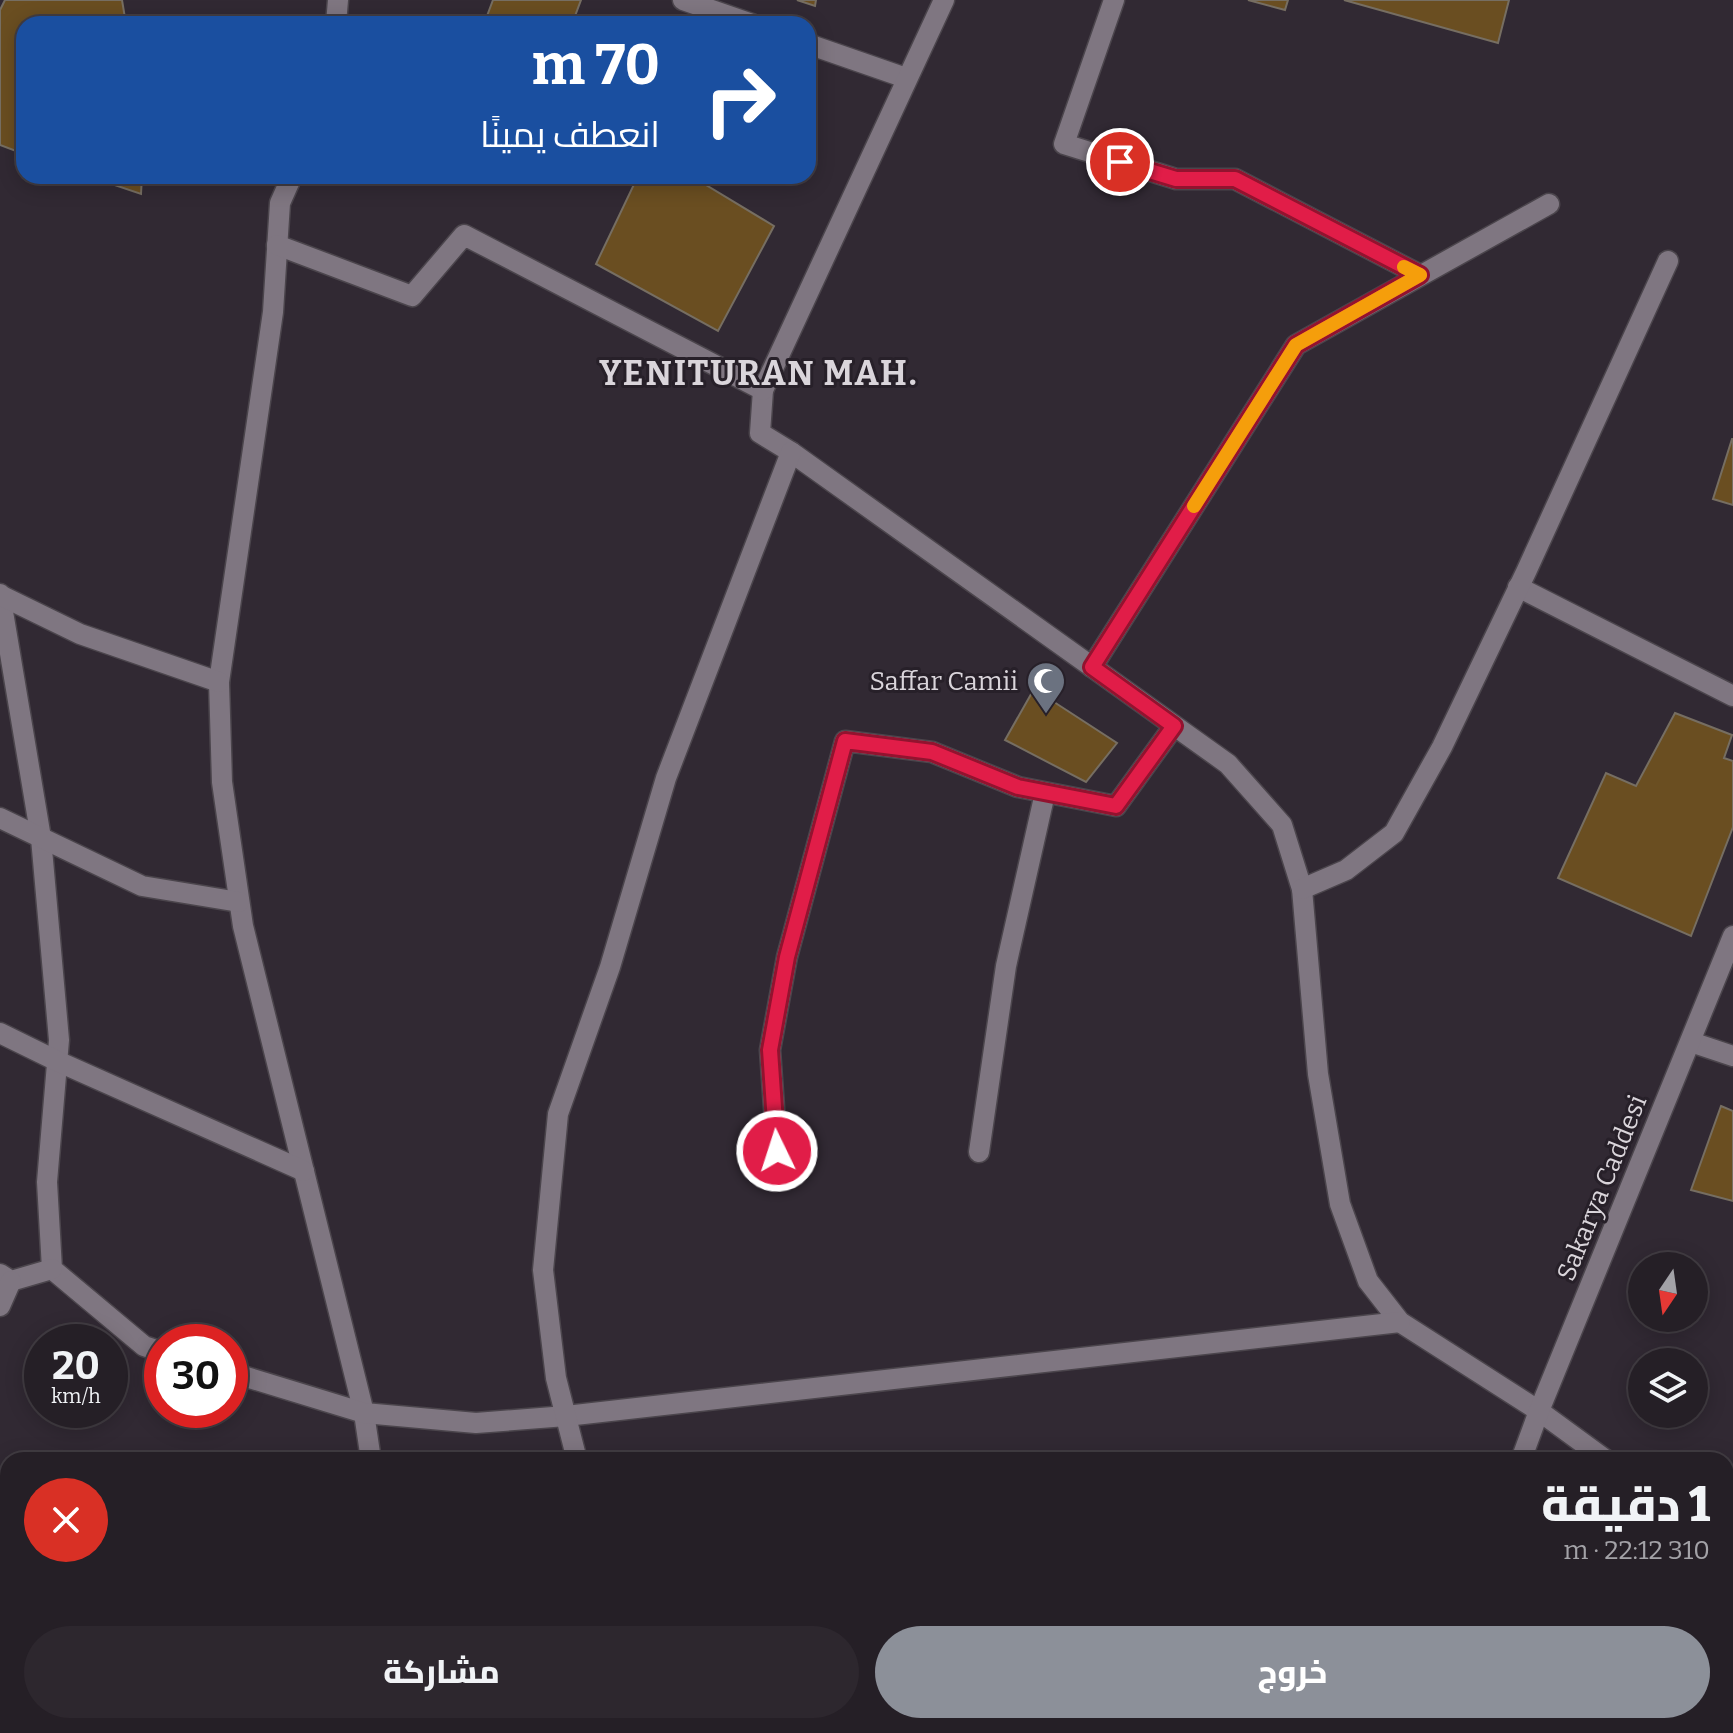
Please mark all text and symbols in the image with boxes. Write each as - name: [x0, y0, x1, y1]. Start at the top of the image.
- text: 70 m: [532, 32, 660, 99]
- icon: right: [688, 48, 792, 152]
- text: انعطف يمينًا: [480, 113, 660, 157]
- pin: [1086, 128, 1154, 196]
- icon: arrive: [1098, 140, 1142, 184]
- district label: YENITURAN MAH.: [599, 353, 919, 394]
- mosque icon: Saffar Camii: [1025, 660, 1067, 715]
- place label: Saffar Camii: [870, 666, 1018, 697]
- street label: Sakarya Caddesi: [1551, 1090, 1653, 1285]
- position arrow: [735, 1109, 819, 1193]
- north arrow: [1628, 1252, 1708, 1332]
- map controls: [1628, 1252, 1708, 1428]
- speed limit sign: 30: [144, 1324, 248, 1428]
- text: 20: [52, 1342, 100, 1390]
- button: layers: [1628, 1348, 1708, 1428]
- text: km/h: [51, 1384, 101, 1408]
- text: 1 دقيقة: [1541, 1476, 1710, 1534]
- button: close: [24, 1478, 108, 1562]
- text: 310 m · 22:12: [1564, 1535, 1710, 1566]
- button: مشاركة: [24, 1626, 859, 1718]
- button: خروج: [875, 1626, 1710, 1718]

